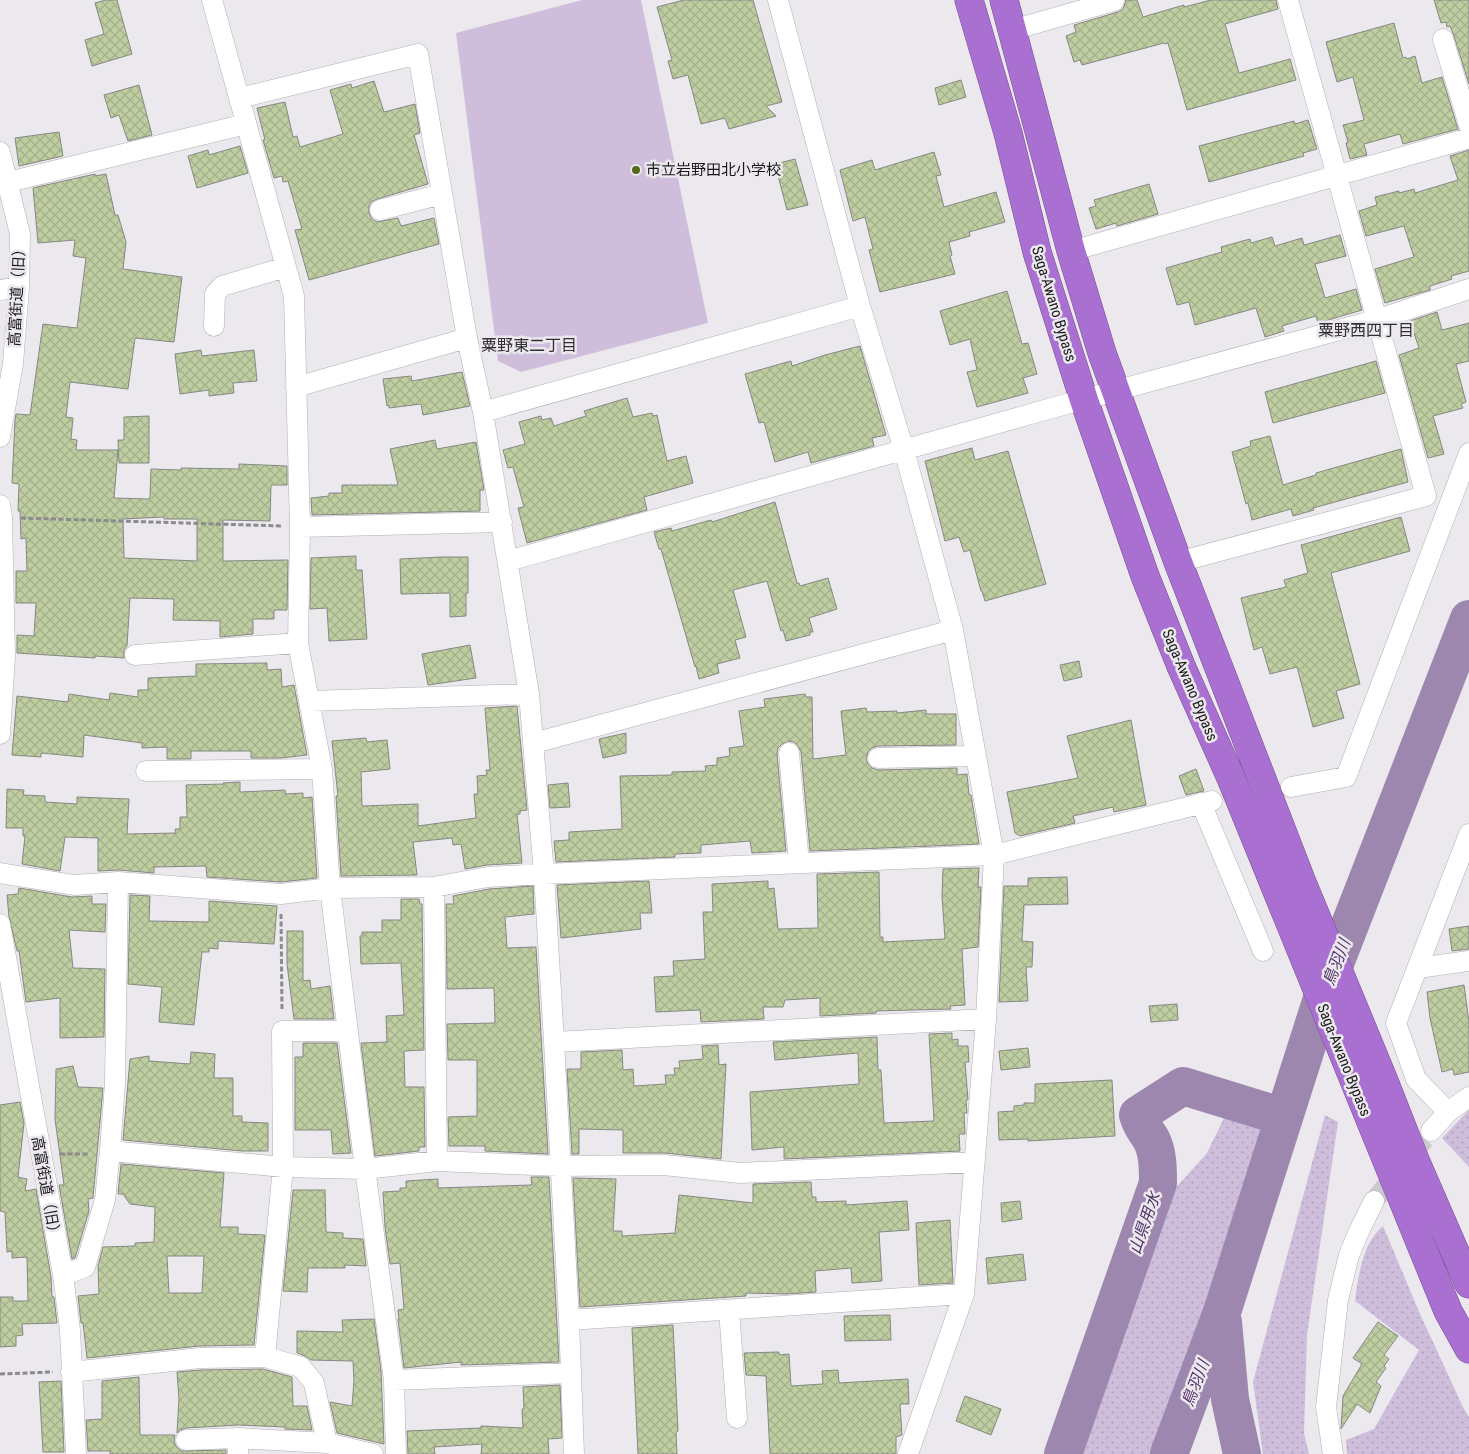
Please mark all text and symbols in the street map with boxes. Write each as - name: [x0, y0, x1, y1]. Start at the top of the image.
- place label: 市立岩野田北小学校: [646, 161, 781, 179]
- marker: 市立岩野田北小学校: [630, 164, 642, 176]
- street label: 高富街道（旧）: [5, 241, 29, 347]
- street label: Saga-Awano Bypass: [1028, 244, 1080, 364]
- district label: 粟野西四丁目: [1318, 321, 1414, 340]
- district label: 粟野東二丁目: [481, 336, 577, 355]
- street label: Saga-Awano Bypass: [1158, 626, 1222, 744]
- water label: 鳥羽川: [1319, 935, 1355, 988]
- street label: Saga-Awano Bypass: [1313, 1001, 1375, 1119]
- street label: 高富街道（旧）: [28, 1135, 64, 1241]
- water label: 山県用水: [1125, 1188, 1165, 1257]
- water label: 鳥羽川: [1178, 1356, 1214, 1409]

